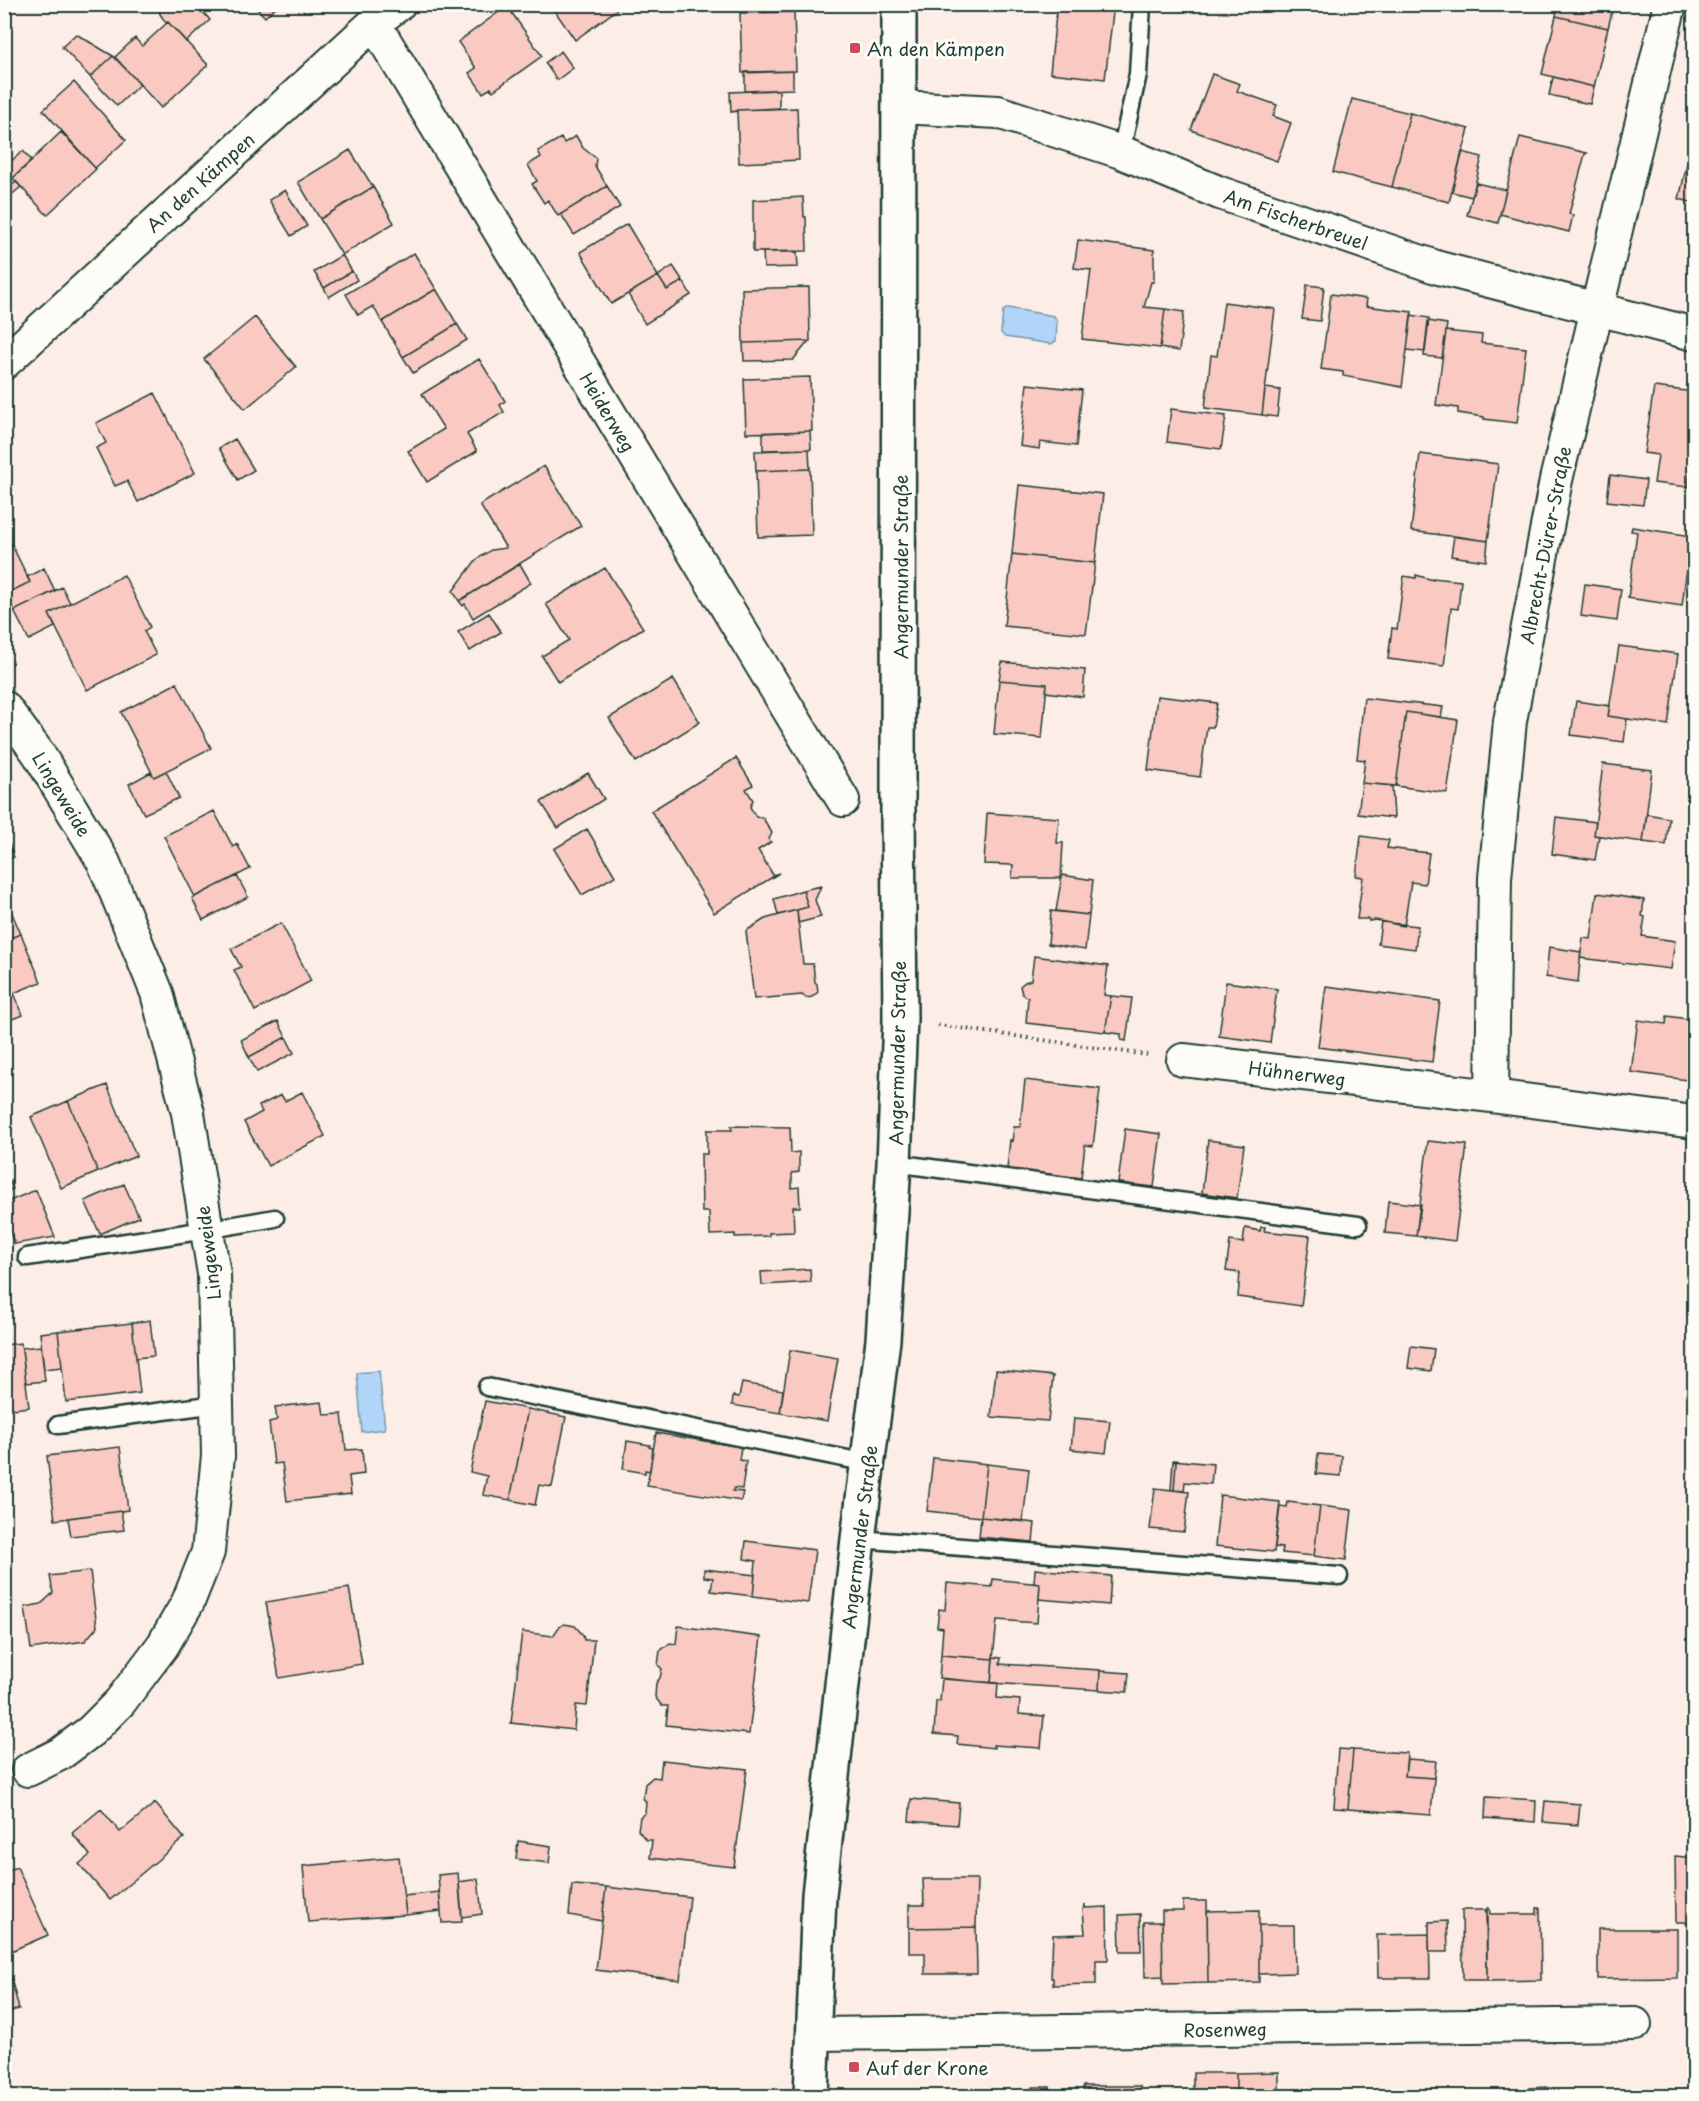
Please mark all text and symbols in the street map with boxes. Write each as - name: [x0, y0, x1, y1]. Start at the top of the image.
- place label: An den Kämpen: [867, 35, 1005, 62]
- marker: An den Kämpen: [848, 41, 862, 55]
- street label: An den Kämpen: [140, 126, 260, 238]
- street label: Am Fischerbreuel: [1220, 182, 1372, 256]
- street label: Heiderweg: [574, 367, 642, 457]
- street label: Albrecht-Dürer-Straße: [1513, 444, 1577, 646]
- street label: Angermunder Straße: [887, 475, 914, 659]
- street label: Lingeweide: [26, 746, 98, 842]
- street label: Angermunder Straße: [882, 960, 912, 1146]
- street label: Hühnerweg: [1247, 1054, 1347, 1092]
- street label: Lingeweide: [189, 1204, 227, 1302]
- street label: Angermunder Straße: [834, 1444, 884, 1630]
- street label: Rosenweg: [1183, 2015, 1267, 2043]
- place label: Auf der Krone: [866, 2054, 989, 2081]
- marker: Auf der Krone: [847, 2060, 861, 2074]

